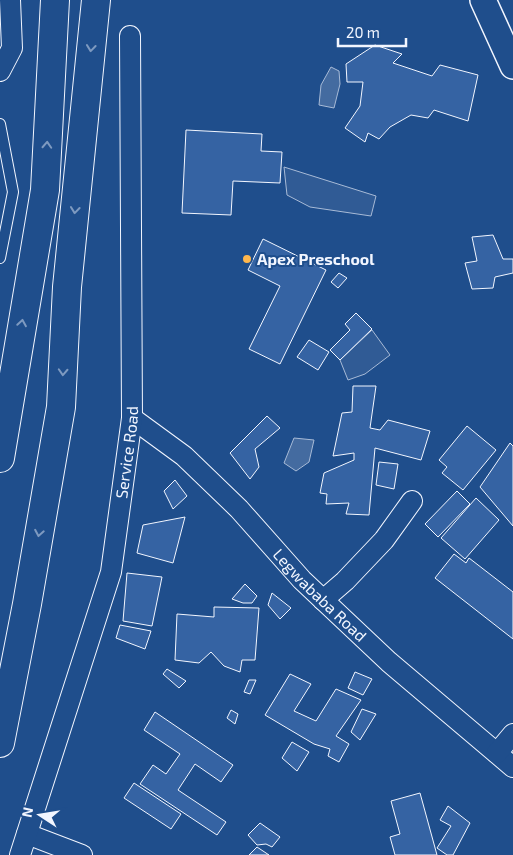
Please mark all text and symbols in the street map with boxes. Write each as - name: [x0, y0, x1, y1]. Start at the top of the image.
- scale bar: [338, 15, 406, 47]
- text: 20 m: [346, 23, 380, 41]
- one-way arrow: [86, 45, 97, 53]
- one-way arrow: [42, 141, 53, 149]
- one-way arrow: [70, 206, 81, 214]
- place label: Apex Preschool: [257, 249, 375, 268]
- marker: Apex Preschool: [241, 253, 253, 265]
- one-way arrow: [17, 319, 27, 328]
- one-way arrow: [57, 368, 68, 376]
- street label: Service Road: [111, 406, 141, 500]
- one-way arrow: [35, 528, 45, 537]
- street label: Legwababa Road: [270, 544, 371, 645]
- north arrow: [15, 790, 65, 840]
- text: N: [17, 805, 36, 819]

